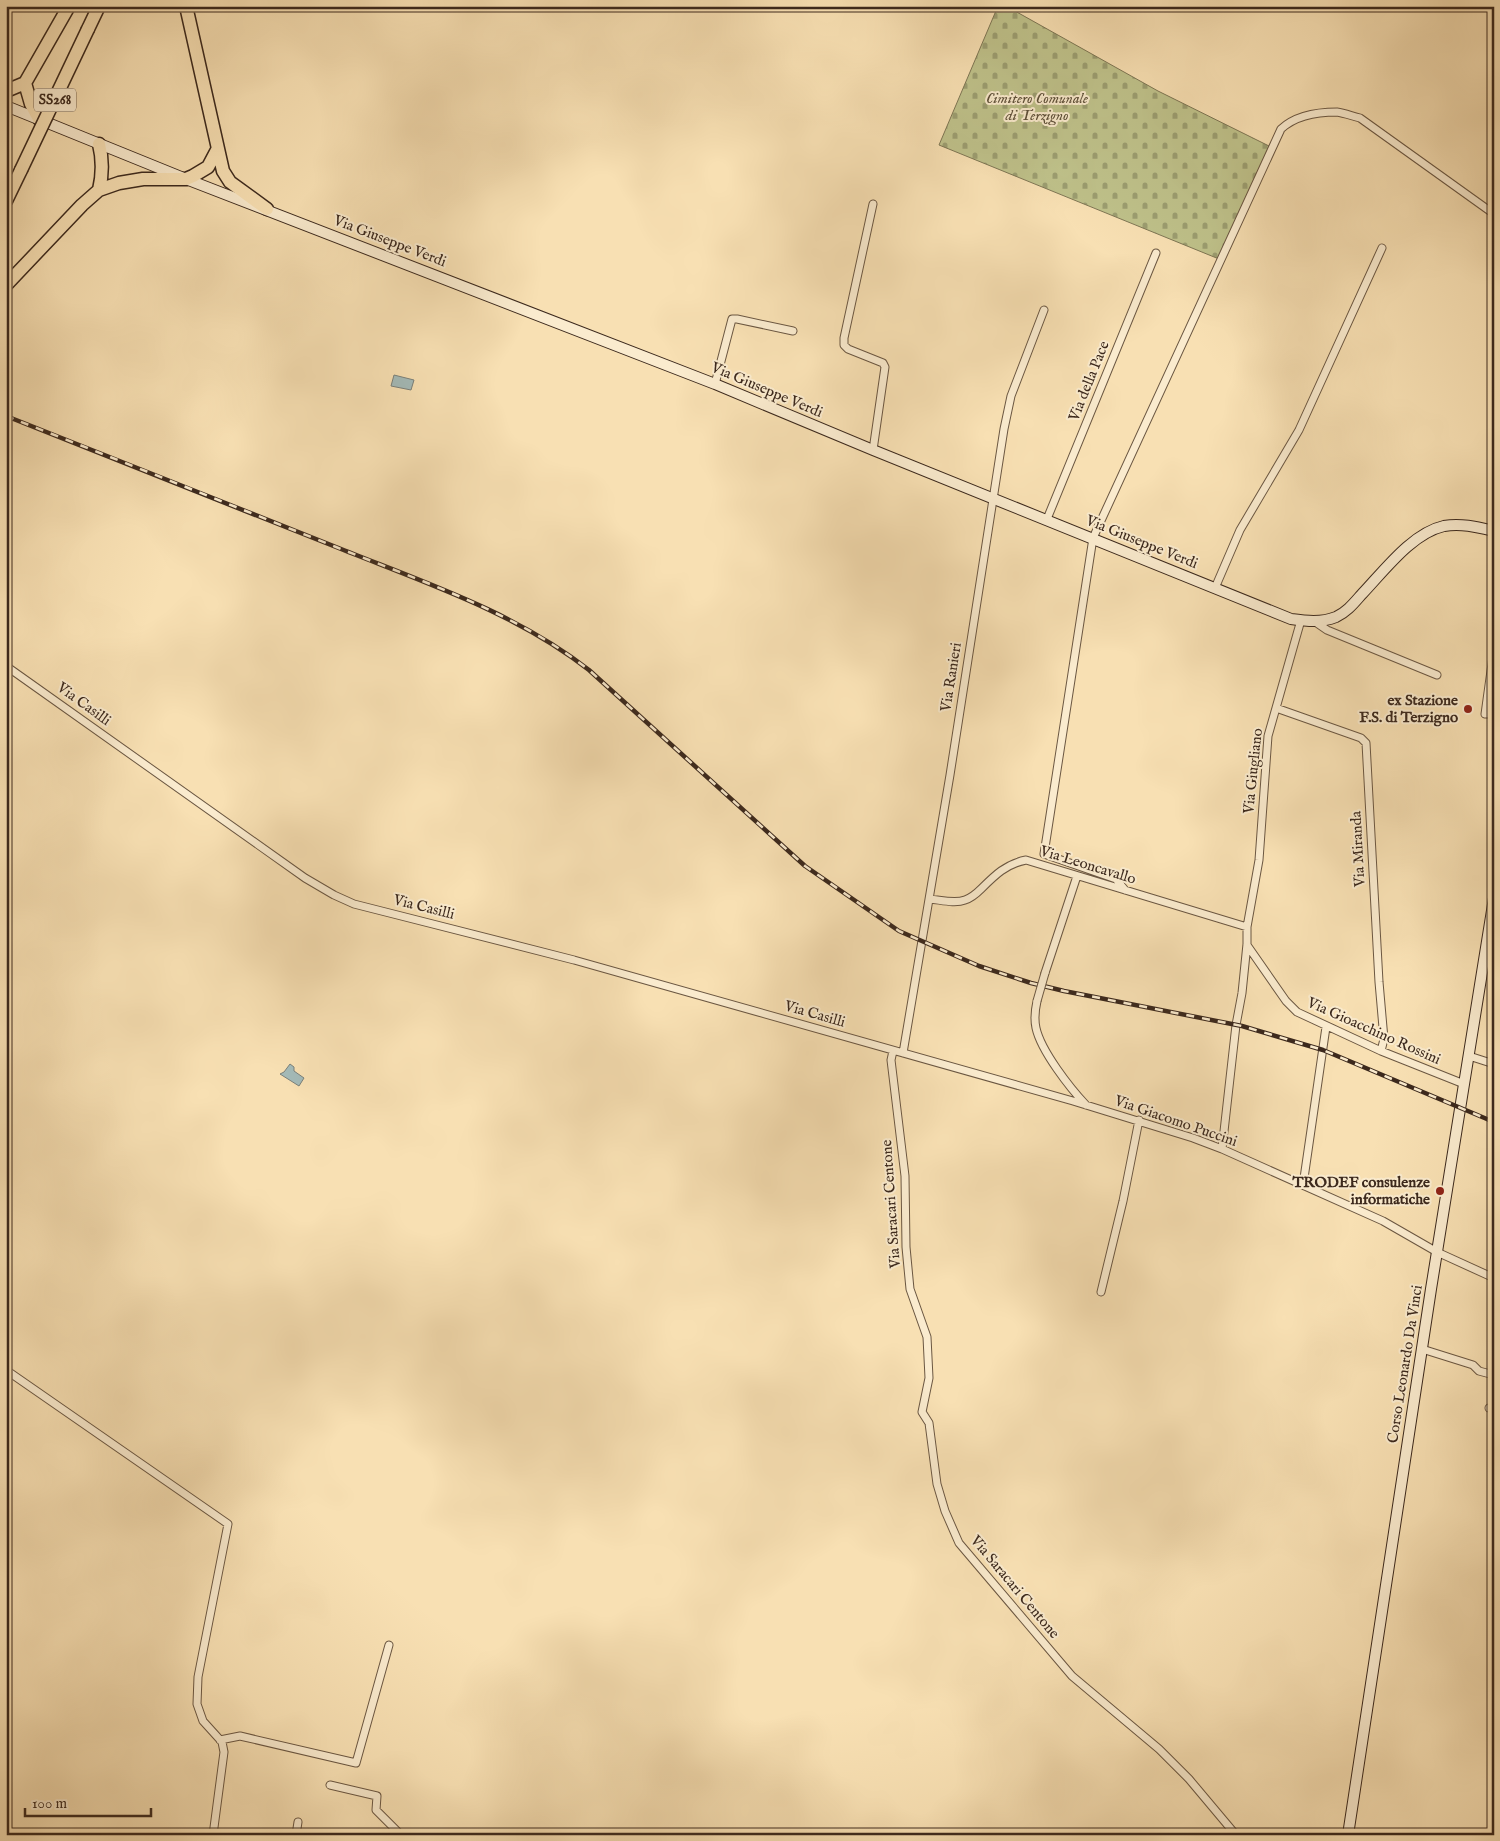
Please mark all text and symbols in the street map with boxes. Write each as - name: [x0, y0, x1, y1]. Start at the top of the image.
- road number: SS268: [34, 88, 76, 112]
- park label: Cimitero Comunale di Terzigno: [986, 89, 1088, 126]
- street label: Via Giuseppe Verdi: [330, 210, 449, 271]
- street label: Via della Pace: [1064, 338, 1114, 425]
- street label: Via Giuseppe Verdi: [707, 358, 826, 422]
- street label: Via Giuseppe Verdi: [1082, 510, 1201, 573]
- street label: Via Ranieri: [936, 641, 966, 714]
- street label: Via Casilli: [52, 677, 115, 730]
- place label: ex Stazione F.S. di Terzigno: [1359, 691, 1458, 727]
- marker: ex Stazione F.S. di Terzigno: [1462, 703, 1474, 715]
- street label: Via Giugliano: [1239, 727, 1267, 816]
- street label: Via Miranda: [1346, 810, 1370, 889]
- street label: Via Leoncavallo: [1037, 841, 1138, 889]
- street label: Via Casilli: [391, 890, 457, 924]
- street label: Via Gioacchino Rossini: [1303, 993, 1444, 1069]
- street label: Via Casilli: [781, 996, 848, 1032]
- street label: Via Giacomo Puccini: [1111, 1091, 1240, 1151]
- street label: Via Saracari Centone: [877, 1139, 905, 1270]
- place label: TRODEF consulenze informatiche: [1291, 1173, 1430, 1209]
- marker: TRODEF consulenze informatiche: [1434, 1185, 1446, 1197]
- street label: Corso Leonardo Da Vinci: [1383, 1283, 1427, 1445]
- street label: Via Saracari Centone: [966, 1531, 1064, 1643]
- scale bar: [25, 1786, 151, 1818]
- text: 100 m: [32, 1794, 68, 1813]

